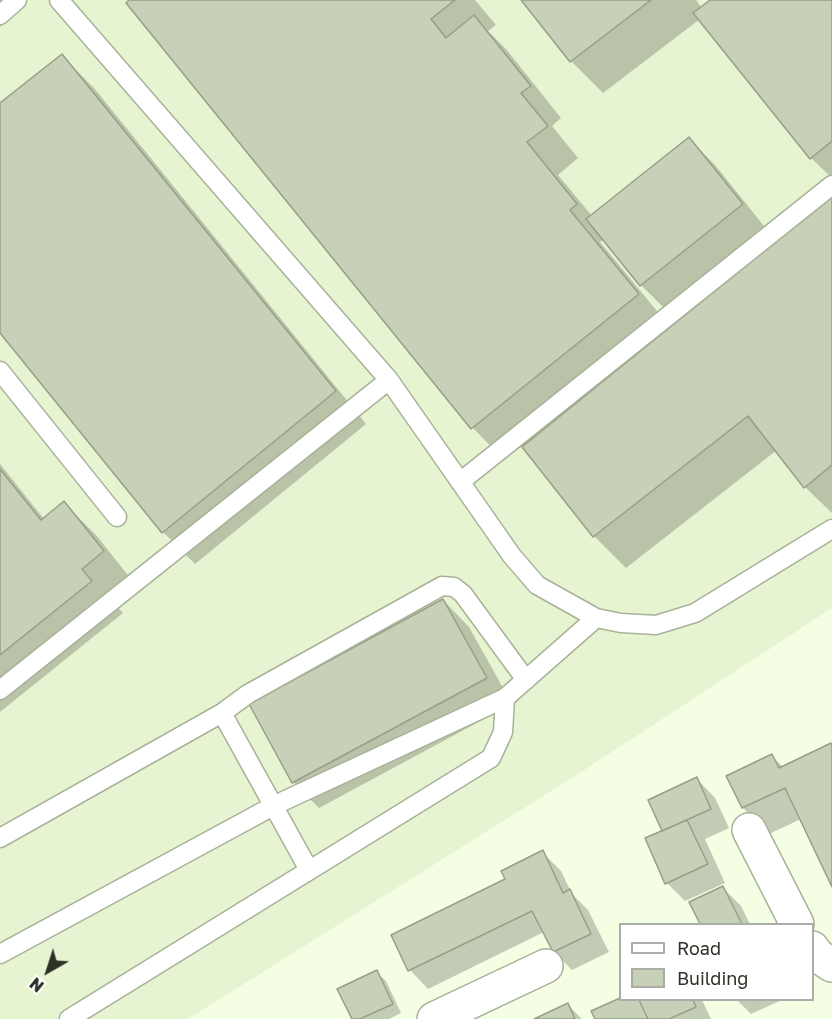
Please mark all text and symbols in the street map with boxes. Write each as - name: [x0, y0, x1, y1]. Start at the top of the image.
- legend: [619, 923, 814, 1001]
- text: Road: [677, 937, 721, 959]
- north arrow: [18, 941, 78, 1001]
- text: Building: [677, 967, 748, 989]
- text: N: [26, 973, 48, 997]

